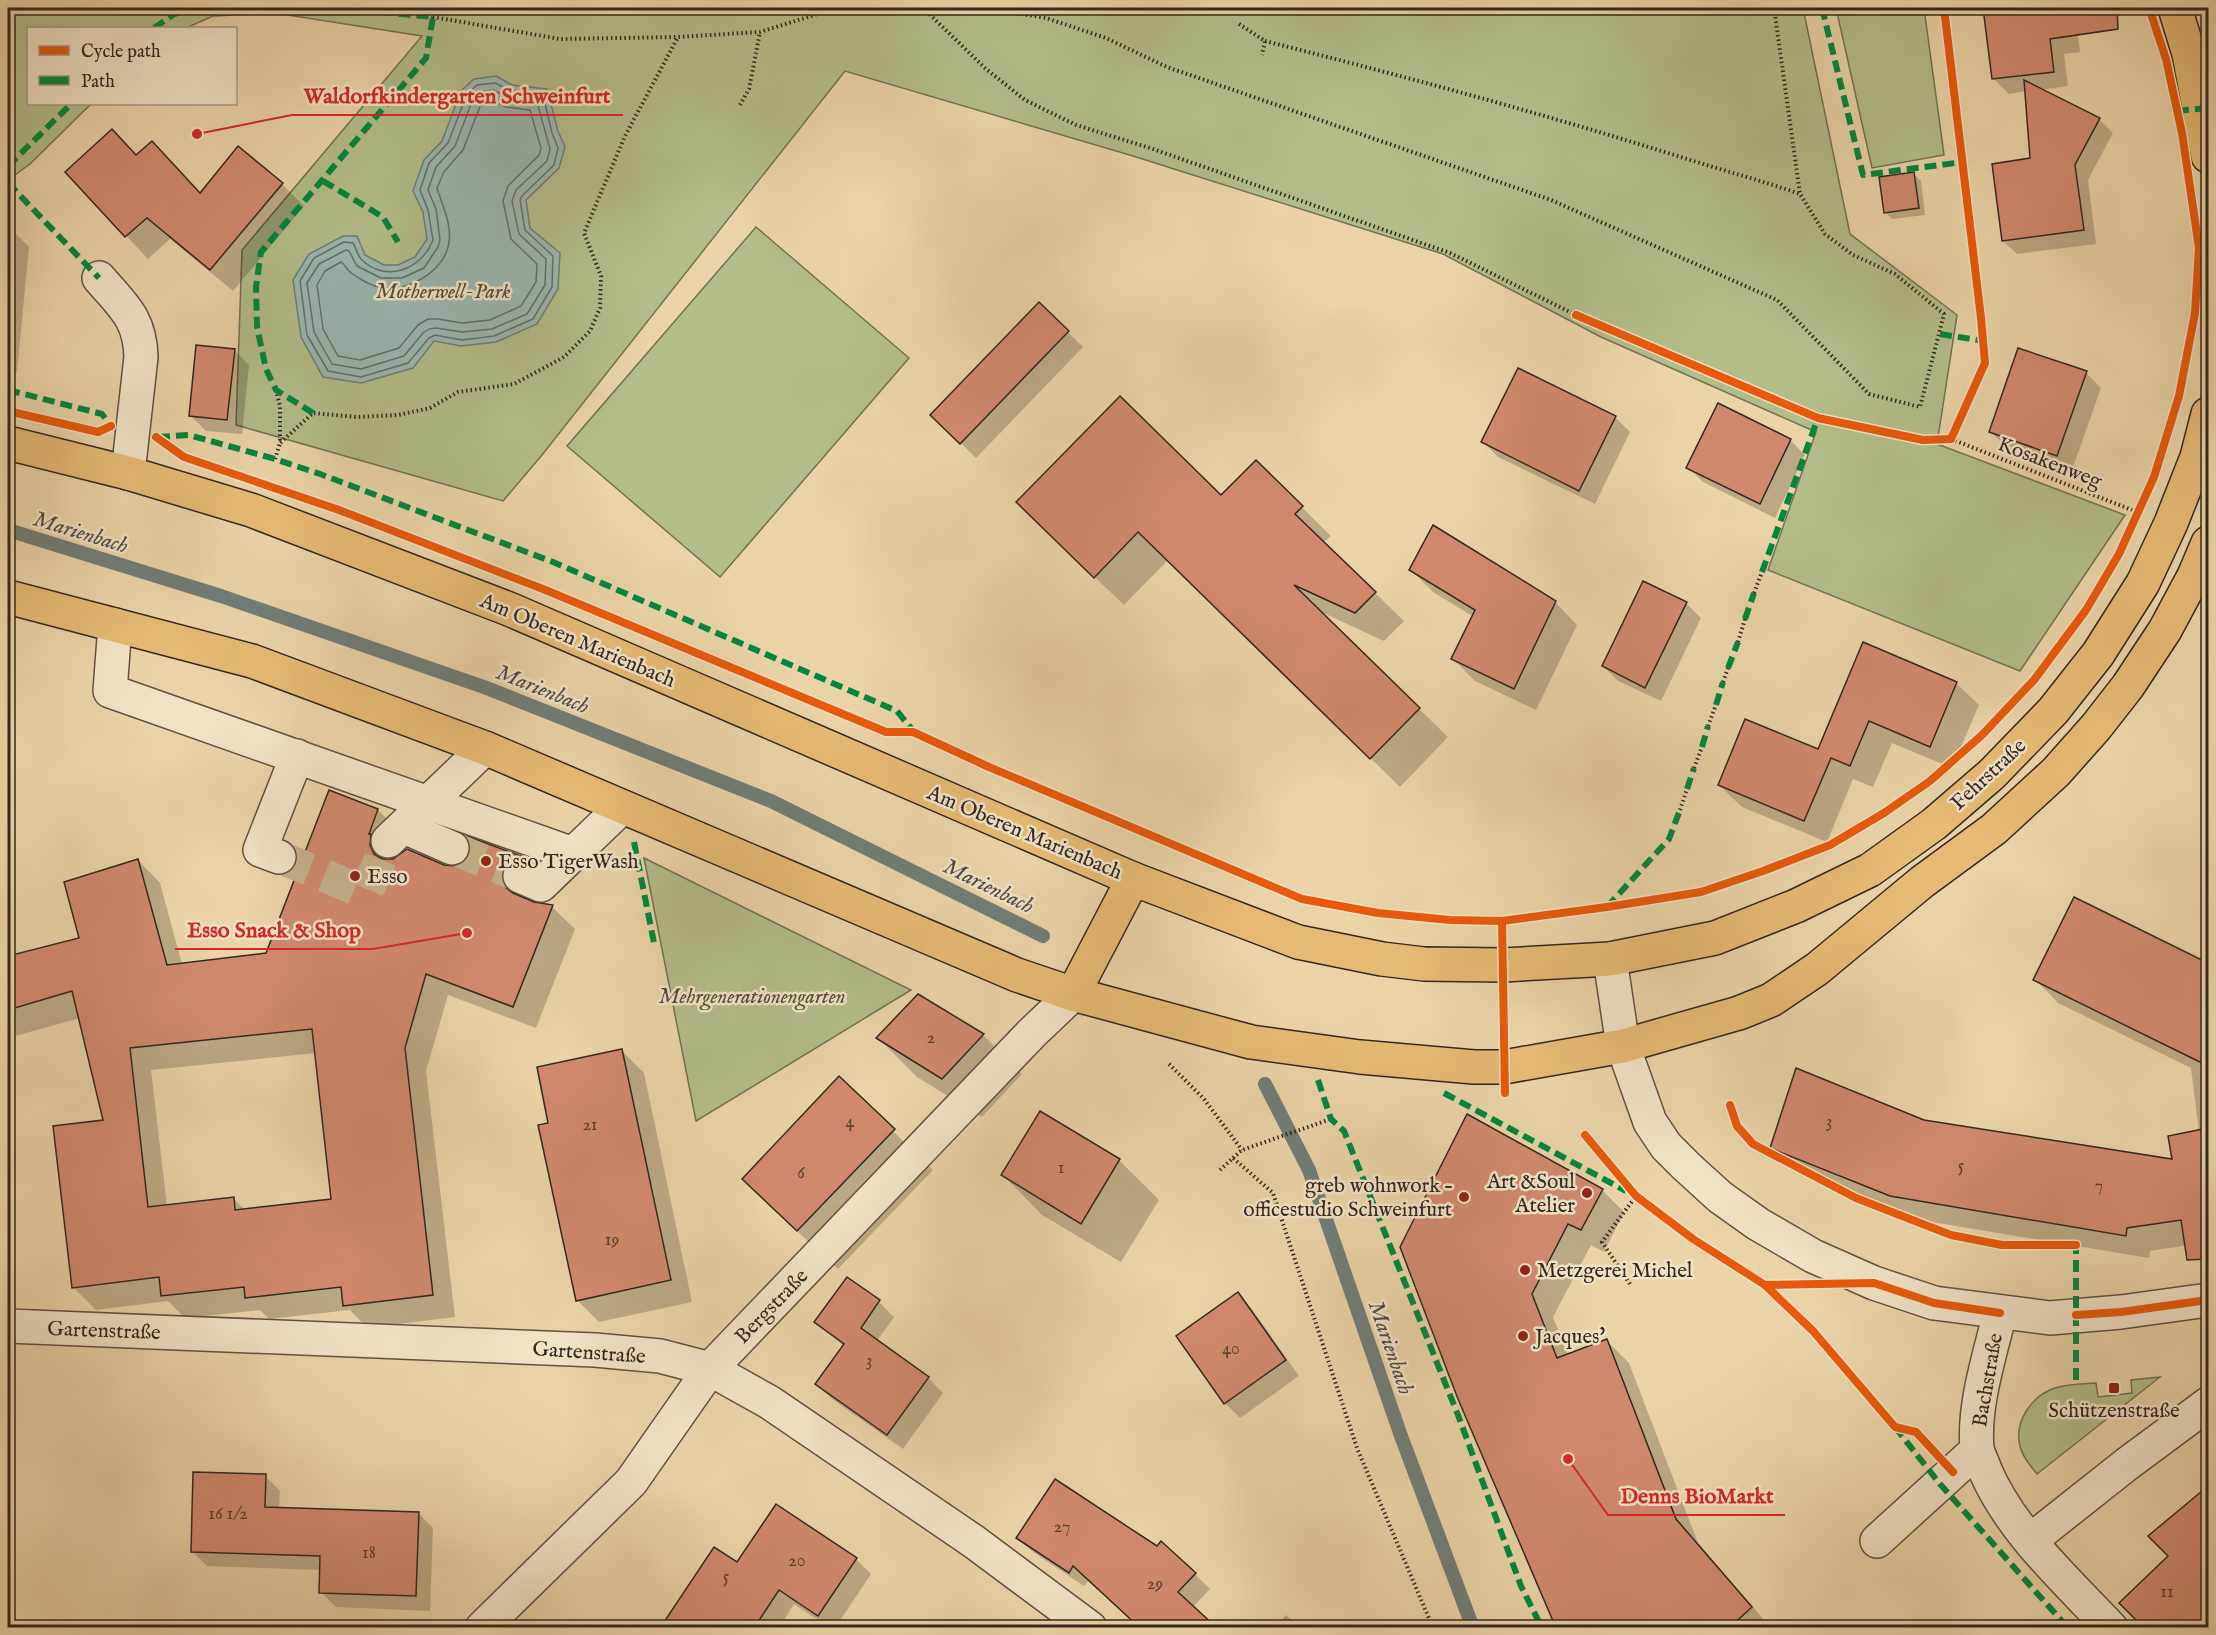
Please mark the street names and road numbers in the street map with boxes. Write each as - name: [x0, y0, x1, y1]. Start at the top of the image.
- street label: Kosakenweg: [1994, 431, 2106, 496]
- street label: Am Oberen Marienbach: [477, 587, 679, 693]
- street label: Fehrstraße: [1946, 733, 2033, 817]
- street label: Am Oberen Marienbach: [922, 780, 1126, 887]
- street label: Bergstraße: [730, 1263, 815, 1350]
- street label: Gartenstraße: [47, 1316, 161, 1347]
- street label: Bachstraße: [1967, 1331, 2010, 1429]
- street label: Gartenstraße: [531, 1336, 647, 1371]

